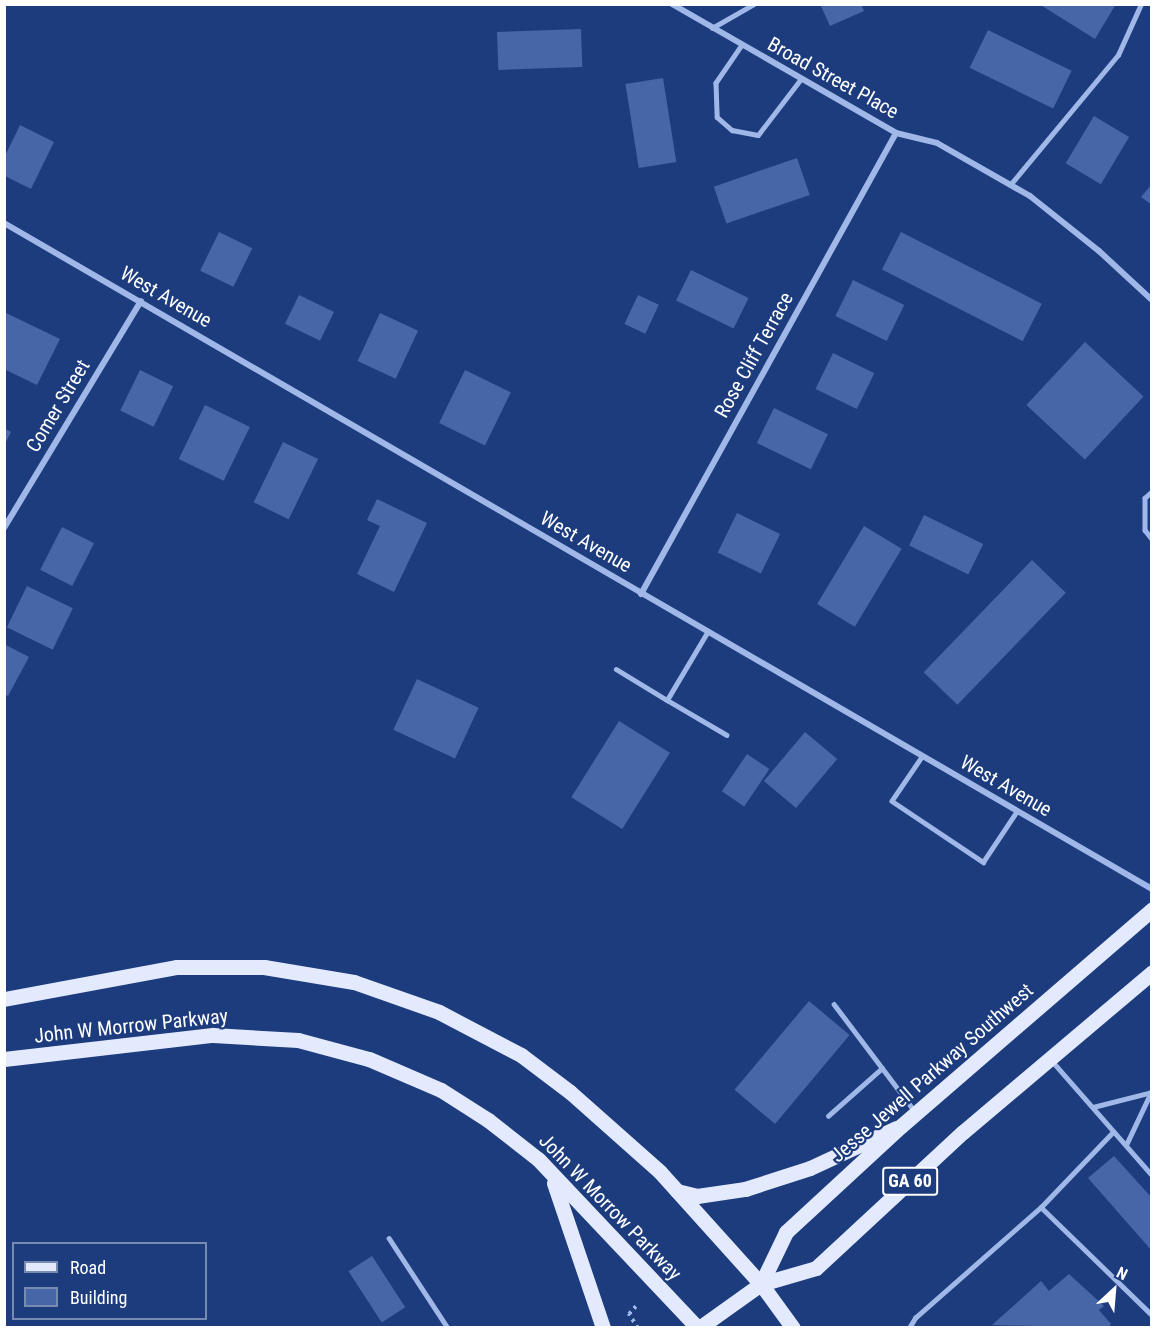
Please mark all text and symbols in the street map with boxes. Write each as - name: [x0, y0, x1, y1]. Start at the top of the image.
- street label: Broad Street Place: [763, 32, 903, 124]
- street label: West Avenue: [116, 261, 216, 333]
- street label: Rose Cliff Terrace: [709, 288, 799, 422]
- street label: Comer Street: [21, 356, 95, 456]
- street label: West Avenue: [536, 506, 636, 578]
- street label: West Avenue: [956, 750, 1056, 822]
- street label: Jesse Jewell Parkway Southwest: [826, 978, 1038, 1168]
- street label: John W Morrow Parkway: [33, 1004, 229, 1048]
- street label: John W Morrow Parkway: [534, 1129, 686, 1285]
- road number: GA 60: [882, 1166, 938, 1196]
- legend: [12, 1242, 207, 1320]
- text: Road: [70, 1257, 106, 1278]
- north arrow: [1084, 1260, 1144, 1320]
- text: N: [1114, 1263, 1131, 1284]
- text: Building: [70, 1287, 127, 1308]

